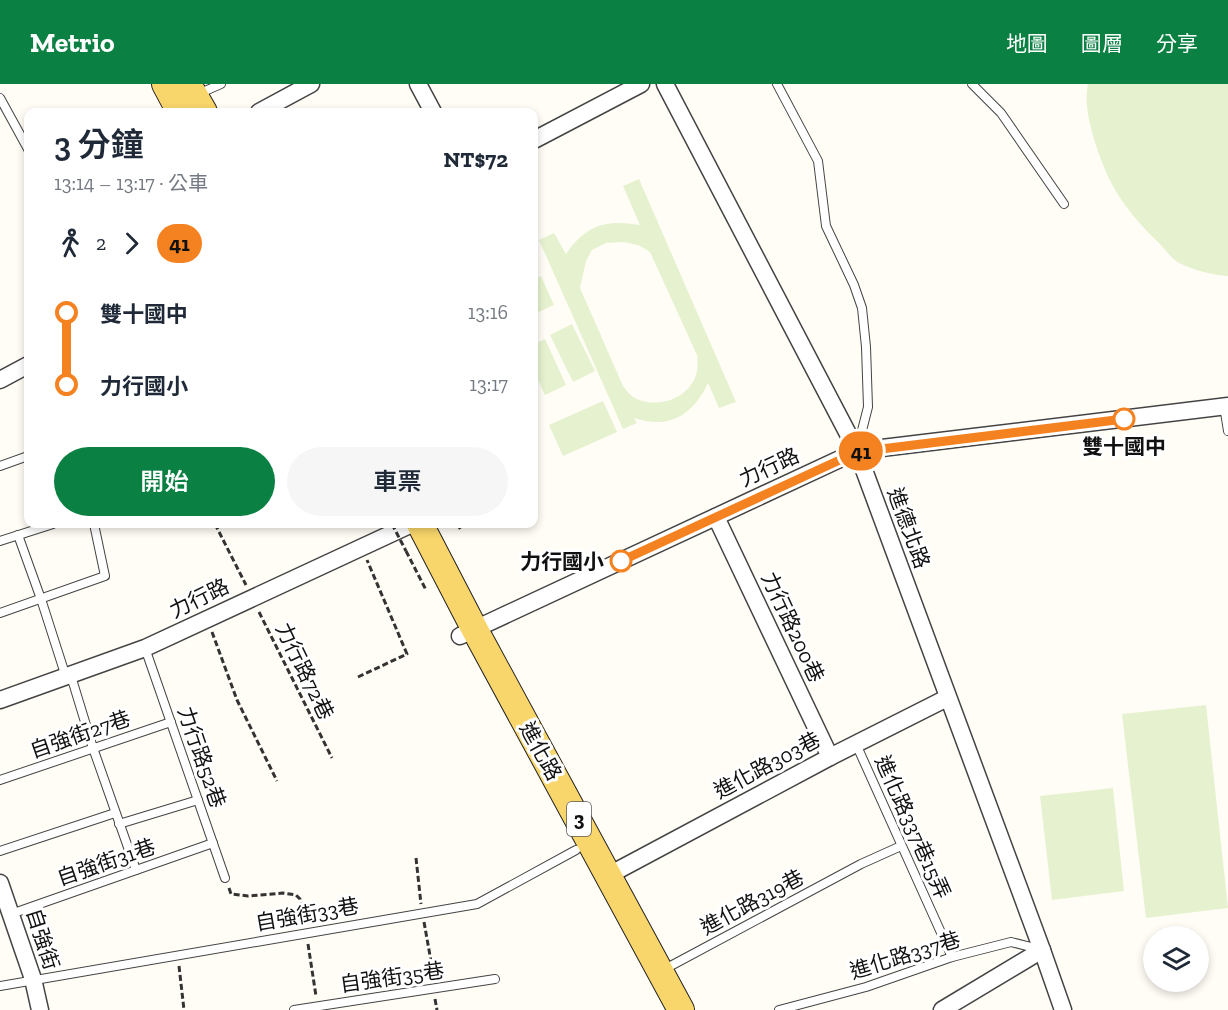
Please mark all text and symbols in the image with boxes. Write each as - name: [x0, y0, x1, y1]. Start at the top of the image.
- text: Metrio: [30, 26, 115, 59]
- text: 地圖: [1006, 31, 1048, 56]
- text: 圖層: [1081, 31, 1123, 56]
- text: 分享: [1156, 31, 1198, 56]
- text: 3 分鐘: [54, 125, 144, 164]
- text: NT$72: [443, 146, 508, 173]
- text: 13:14 – 13:17 · 公車: [54, 171, 208, 195]
- icon: walk: [54, 227, 87, 260]
- icon: forward: [115, 227, 148, 260]
- text: 2: [96, 231, 106, 255]
- text: 41: [169, 231, 190, 256]
- text: 13:16: [468, 300, 508, 324]
- text: 雙十國中: [100, 301, 188, 328]
- text: 13:17: [469, 372, 508, 396]
- text: 力行國小: [100, 373, 188, 400]
- marker: 雙十國中: [1113, 408, 1135, 430]
- line badge: 41: [834, 432, 888, 470]
- place label: 雙十國中: [1082, 434, 1166, 459]
- text: 41: [851, 439, 871, 464]
- street label: 力行路: [735, 442, 803, 492]
- button: 開始: [54, 447, 275, 516]
- button: 車票: [287, 447, 508, 516]
- street label: 進德北路: [883, 484, 935, 572]
- place label: 力行國小: [520, 549, 604, 574]
- marker: 力行國小: [610, 550, 632, 572]
- street label: 力行路200巷: [757, 568, 829, 686]
- street label: 力行路: [165, 573, 233, 623]
- street label: 力行路72巷: [271, 618, 339, 724]
- street label: 力行路52巷: [173, 703, 231, 811]
- street label: 自強街27巷: [26, 705, 134, 763]
- street label: 進化路: [515, 717, 567, 785]
- street label: 進化路303巷: [710, 727, 824, 803]
- street label: 進化路337巷15弄: [870, 751, 956, 903]
- road number: 3: [567, 802, 591, 836]
- street label: 自強街31巷: [54, 834, 158, 890]
- street label: 進化路319巷: [696, 864, 808, 940]
- street label: 自強街33巷: [253, 893, 361, 935]
- street label: 自強街: [21, 905, 65, 973]
- street label: 進化路337巷: [847, 926, 963, 984]
- map controls: [1143, 926, 1209, 992]
- button: layers: [1143, 926, 1209, 992]
- street label: 自強街35巷: [338, 957, 446, 997]

